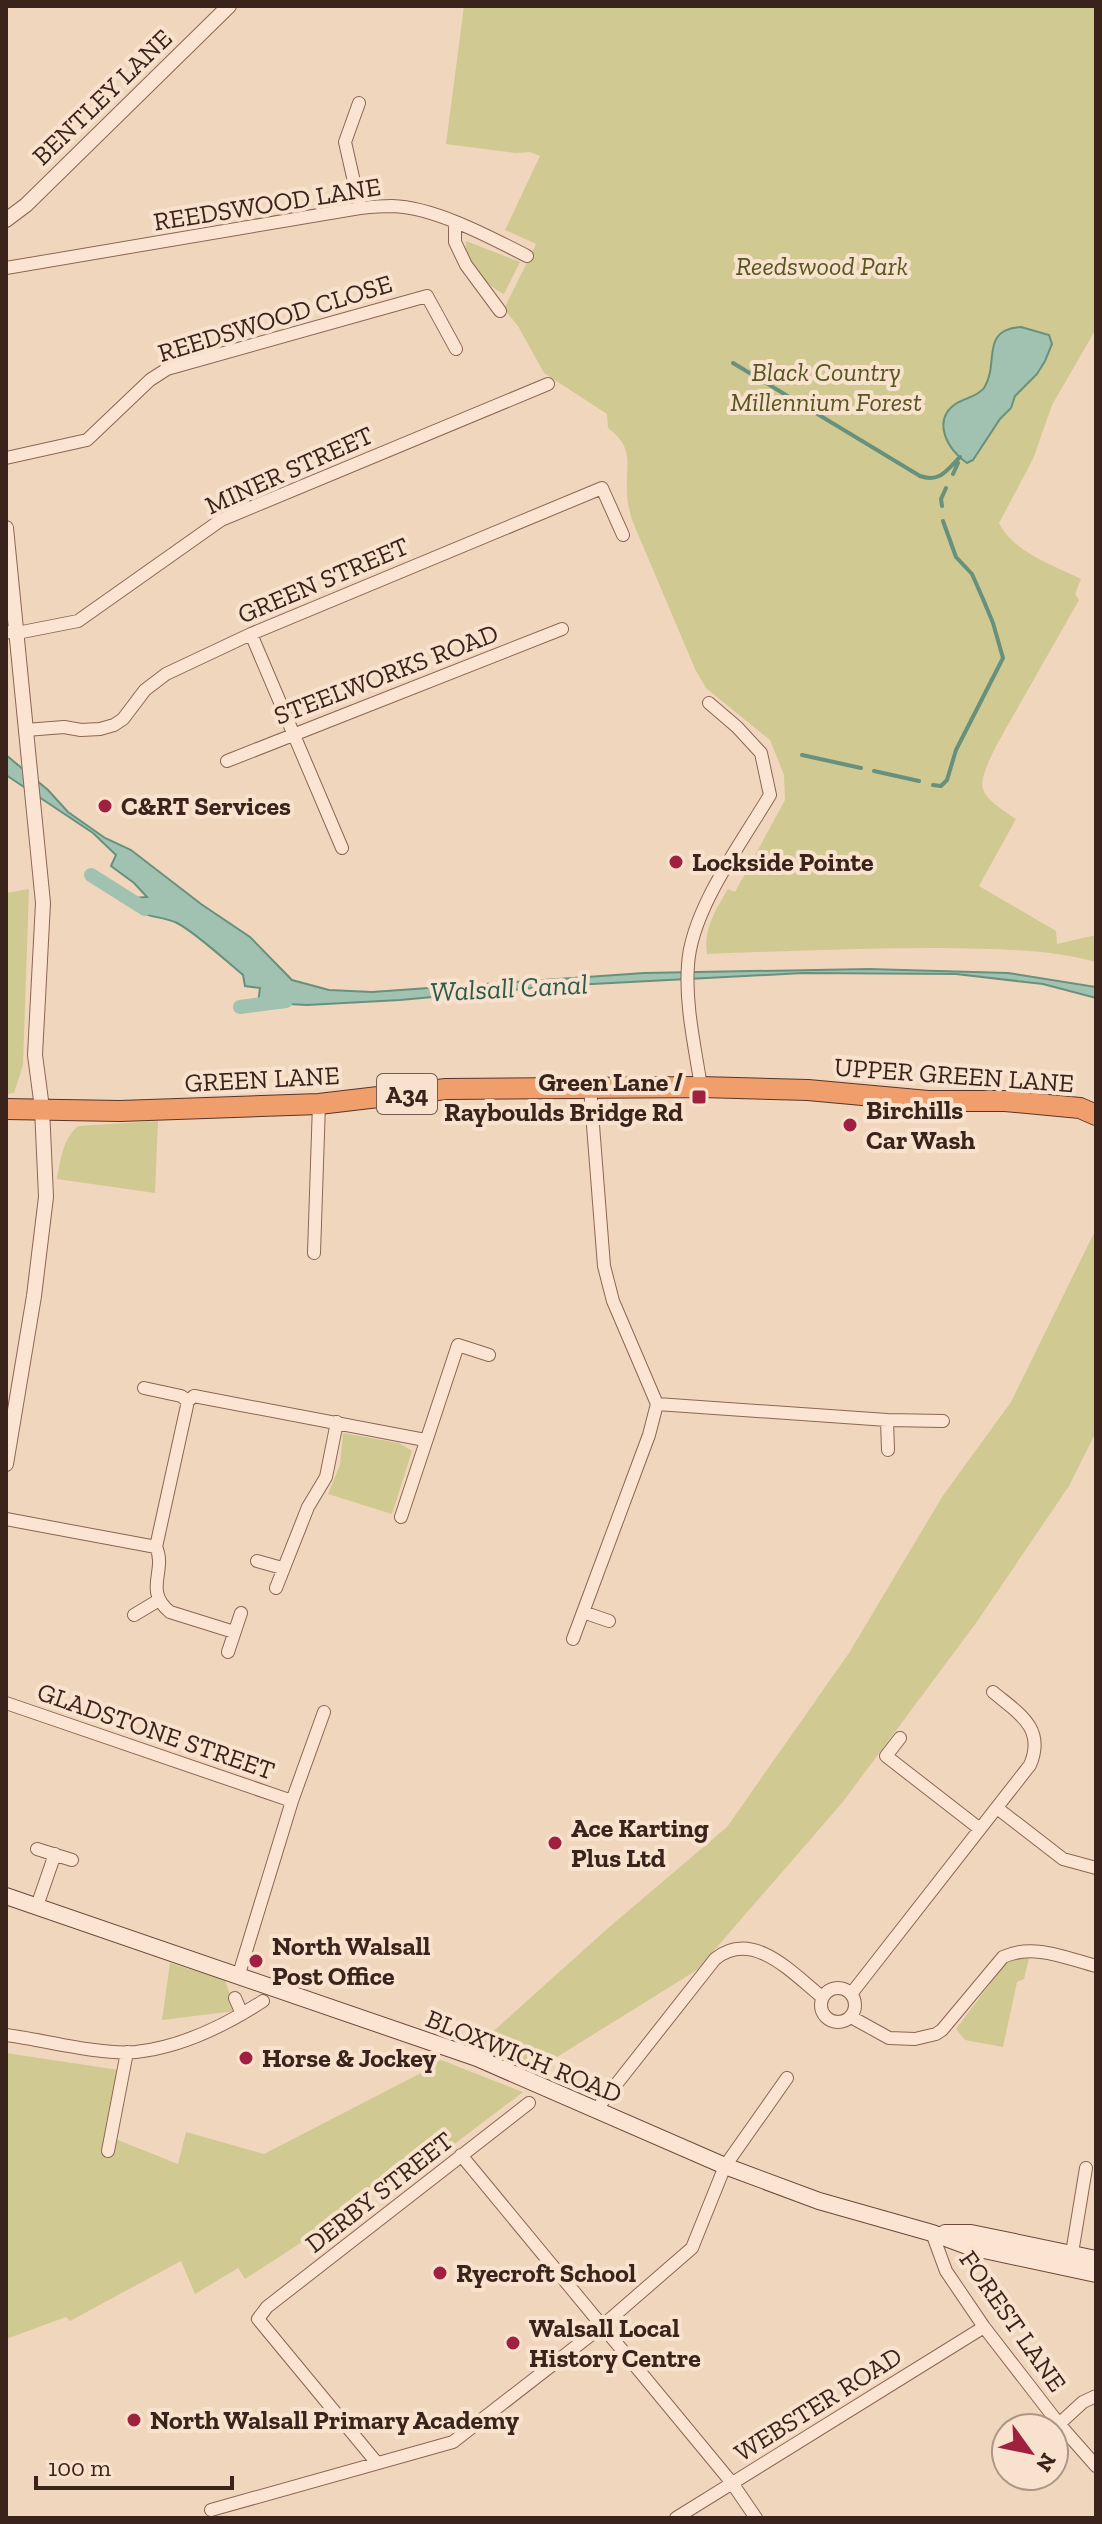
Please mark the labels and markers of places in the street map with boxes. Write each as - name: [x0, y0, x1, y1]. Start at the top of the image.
- place label: C&RT Services: [121, 790, 291, 822]
- marker: C&RT Services: [96, 797, 114, 815]
- place label: Lockside Pointe: [692, 846, 874, 878]
- marker: Lockside Pointe: [667, 853, 685, 871]
- place label: Green Lane / Rayboulds Bridge Rd: [444, 1066, 683, 1128]
- marker: Green Lane / Rayboulds Bridge Rd: [690, 1088, 708, 1106]
- place label: Birchills Car Wash: [866, 1094, 975, 1156]
- marker: Birchills Car Wash: [841, 1116, 859, 1134]
- place label: Ace Karting Plus Ltd: [571, 1812, 709, 1874]
- marker: Ace Karting Plus Ltd: [546, 1834, 564, 1852]
- place label: North Walsall Post Office: [272, 1930, 430, 1992]
- marker: North Walsall Post Office: [247, 1952, 265, 1970]
- place label: Horse & Jockey: [262, 2042, 436, 2074]
- marker: Horse & Jockey: [237, 2049, 255, 2067]
- place label: Ryecroft School: [456, 2257, 636, 2289]
- marker: Ryecroft School: [431, 2264, 449, 2282]
- place label: Walsall Local History Centre: [529, 2312, 701, 2374]
- marker: Walsall Local History Centre: [504, 2334, 522, 2352]
- place label: North Walsall Primary Academy: [150, 2404, 519, 2436]
- marker: North Walsall Primary Academy: [125, 2411, 143, 2429]

